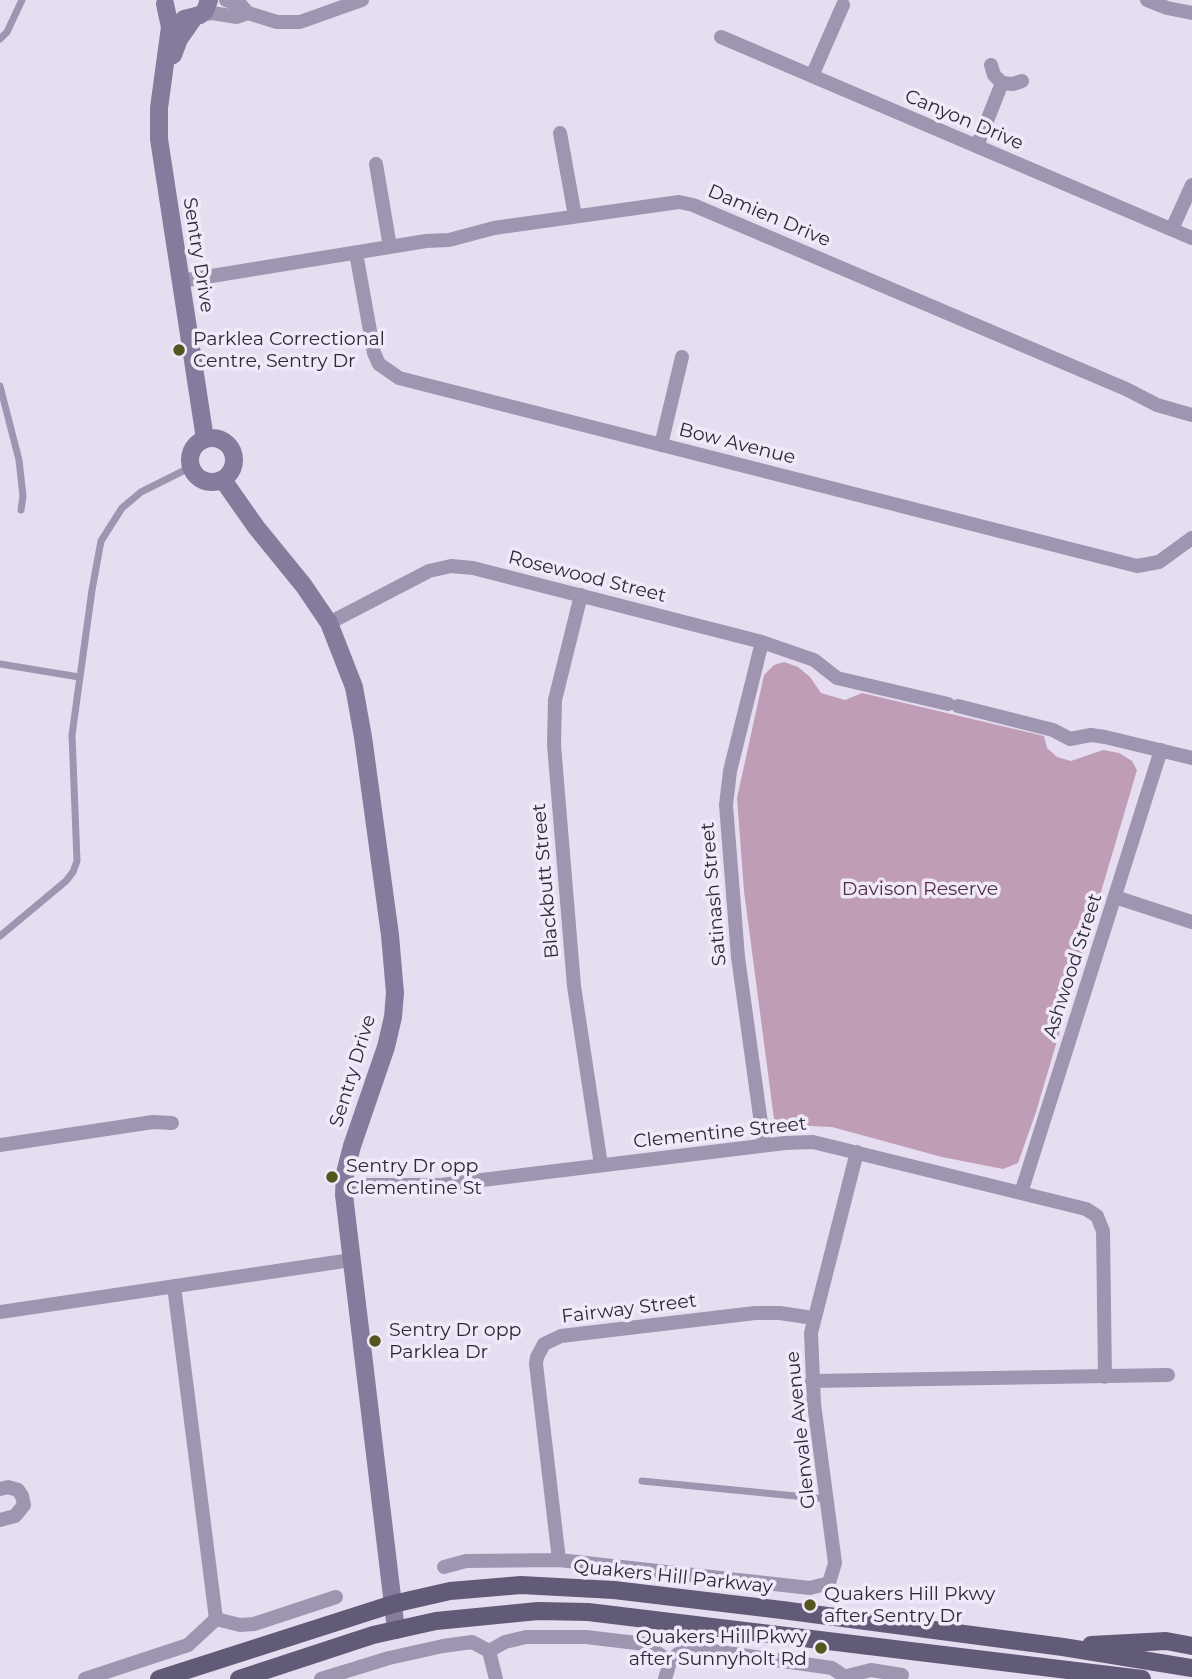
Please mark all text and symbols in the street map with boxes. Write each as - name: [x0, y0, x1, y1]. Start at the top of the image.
- street label: Canyon Drive: [901, 85, 1027, 155]
- street label: Damien Drive: [704, 180, 834, 252]
- street label: Sentry Drive: [178, 196, 218, 314]
- place label: Parklea Correctional Centre, Sentry Dr: [193, 328, 385, 372]
- marker: Parklea Correctional Centre, Sentry Dr: [171, 342, 187, 358]
- street label: Bow Avenue: [676, 419, 798, 469]
- street label: Rosewood Street: [506, 546, 668, 608]
- street label: Blackbutt Street: [528, 802, 564, 960]
- street label: Satinash Street: [696, 821, 732, 967]
- park label: Davison Reserve: [842, 878, 998, 900]
- street label: Ashwood Street: [1039, 891, 1107, 1041]
- street label: Sentry Drive: [325, 1012, 381, 1130]
- street label: Clementine Street: [632, 1113, 808, 1153]
- place label: Sentry Dr opp Clementine St: [346, 1155, 482, 1199]
- marker: Sentry Dr opp Clementine St: [324, 1169, 340, 1185]
- street label: Fairway Street: [560, 1289, 698, 1329]
- place label: Sentry Dr opp Parklea Dr: [389, 1319, 521, 1363]
- marker: Sentry Dr opp Parklea Dr: [367, 1333, 383, 1349]
- street label: Glenvale Avenue: [781, 1350, 821, 1510]
- street label: Quakers Hill Parkway: [572, 1555, 774, 1599]
- place label: Quakers Hill Pkwy after Sentry Dr: [824, 1583, 995, 1627]
- marker: Quakers Hill Pkwy after Sentry Dr: [802, 1597, 818, 1613]
- place label: Quakers Hill Pkwy after Sunnyholt Rd: [629, 1626, 807, 1670]
- marker: Quakers Hill Pkwy after Sunnyholt Rd: [813, 1640, 829, 1656]

